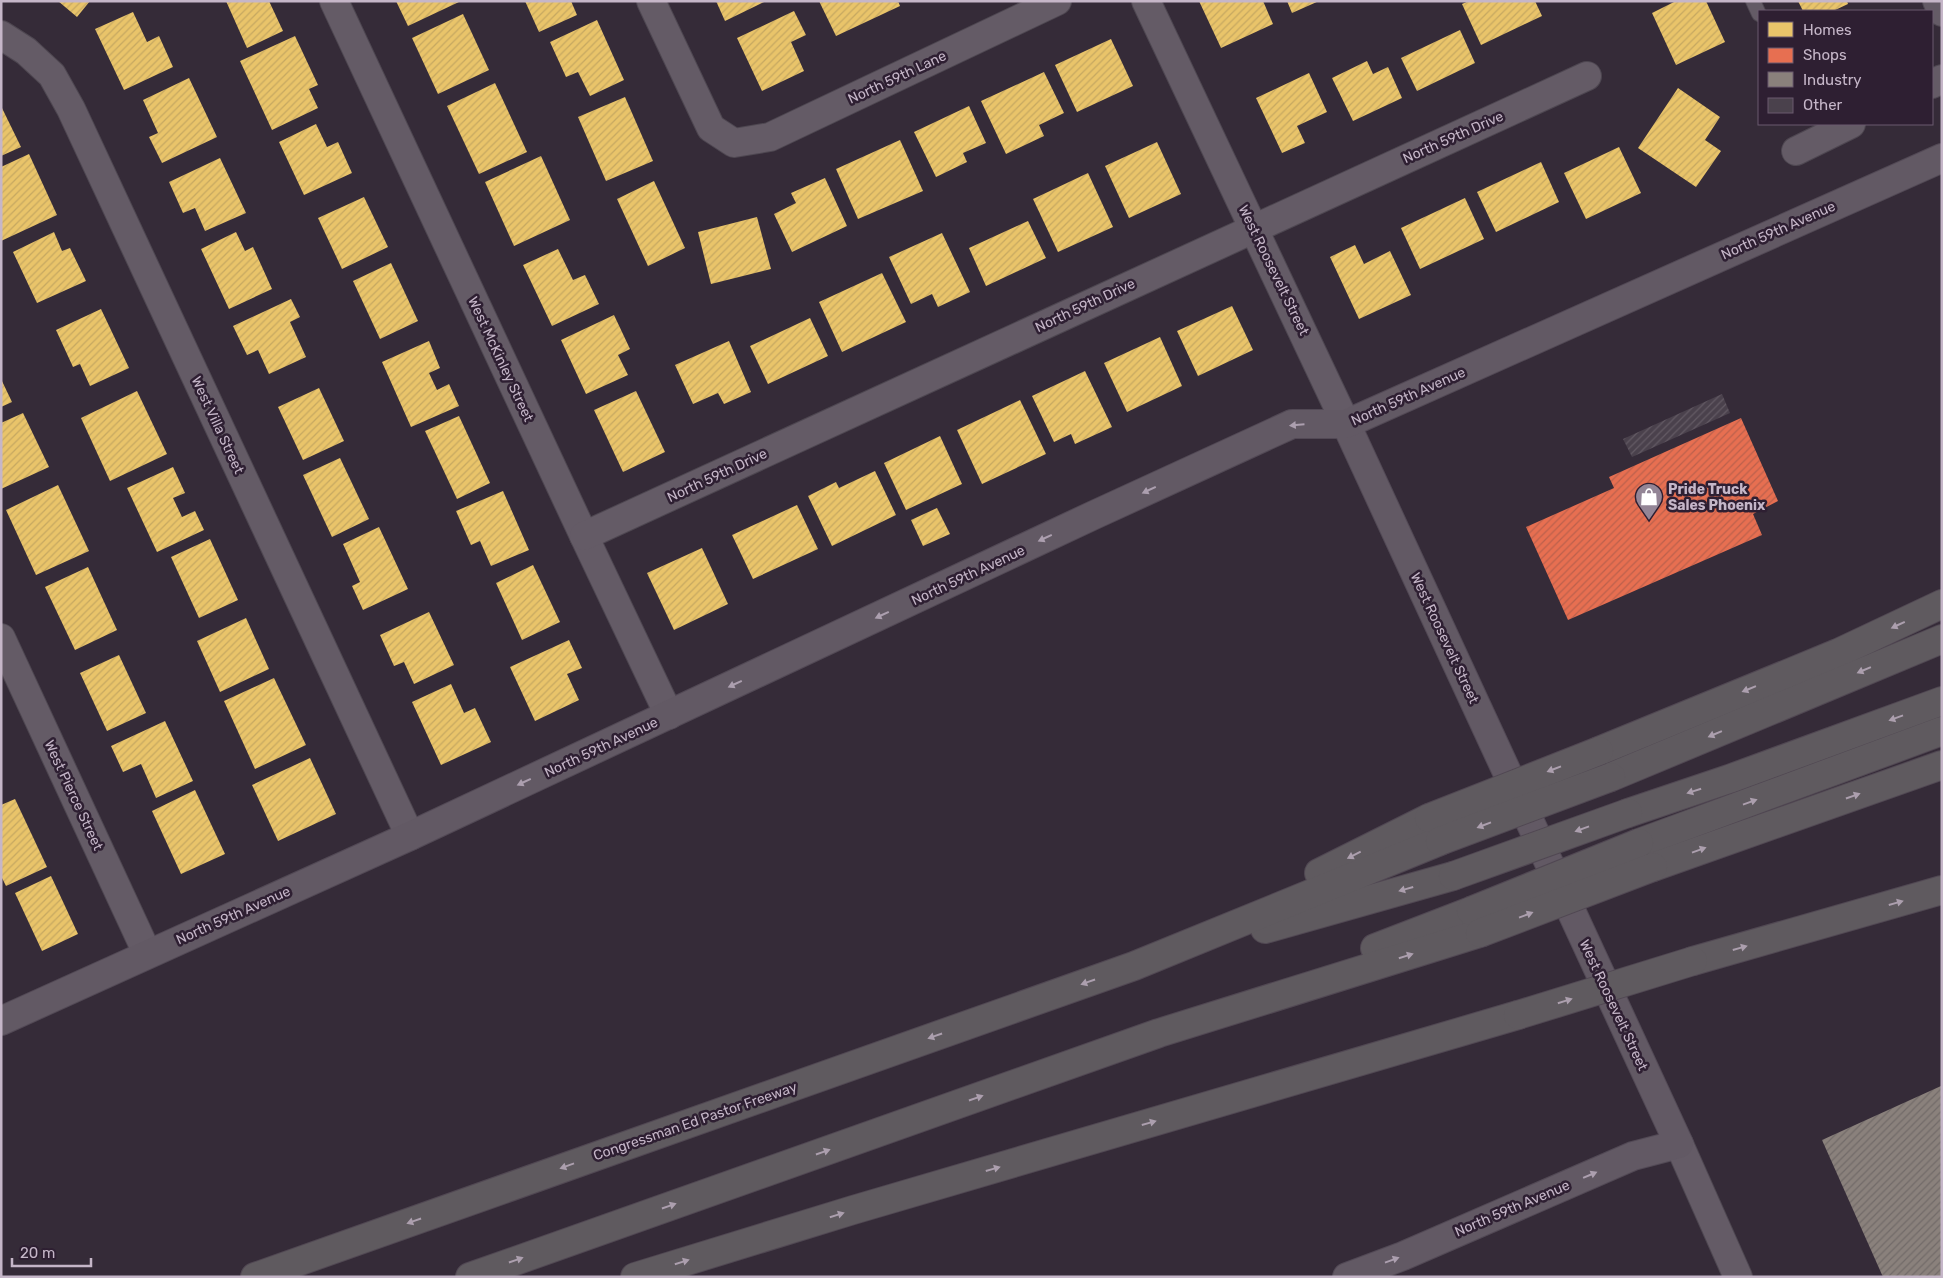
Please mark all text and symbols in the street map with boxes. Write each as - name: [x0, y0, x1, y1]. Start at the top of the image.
- legend: [1758, 10, 1933, 125]
- text: Homes: [1803, 21, 1852, 39]
- text: Shops: [1803, 46, 1847, 64]
- street label: North 59th Lane: [845, 47, 949, 108]
- text: Industry: [1803, 71, 1862, 89]
- text: Other: [1803, 96, 1843, 114]
- street label: North 59th Drive: [1400, 108, 1506, 167]
- street label: North 59th Avenue: [1718, 198, 1838, 263]
- street label: West Roosevelt Street: [1235, 202, 1313, 339]
- street label: North 59th Drive: [1033, 275, 1138, 336]
- street label: West McKinley Street: [464, 294, 537, 425]
- street label: North 59th Avenue: [1348, 364, 1468, 429]
- street label: West Villa Street: [188, 374, 248, 477]
- one-way arrow: [1289, 421, 1305, 429]
- street label: North 59th Drive: [665, 445, 770, 506]
- place label: Pride Truck Sales Phoenix: [1668, 481, 1766, 514]
- shop icon: Pride Truck Sales Phoenix: [1634, 482, 1664, 521]
- one-way arrow: [1142, 486, 1156, 494]
- one-way arrow: [1038, 535, 1052, 543]
- street label: North 59th Avenue: [909, 542, 1028, 609]
- street label: West Roosevelt Street: [1407, 570, 1483, 707]
- one-way arrow: [875, 611, 889, 619]
- one-way arrow: [1891, 622, 1905, 630]
- one-way arrow: [1857, 667, 1871, 675]
- one-way arrow: [728, 681, 742, 689]
- one-way arrow: [1742, 686, 1756, 694]
- street label: North 59th Avenue: [542, 714, 661, 781]
- one-way arrow: [1888, 714, 1903, 722]
- one-way arrow: [1707, 730, 1722, 738]
- street label: West Pierce Street: [41, 737, 107, 854]
- one-way arrow: [1546, 766, 1561, 773]
- one-way arrow: [517, 779, 531, 787]
- one-way arrow: [1686, 787, 1701, 795]
- one-way arrow: [1845, 792, 1860, 800]
- one-way arrow: [1743, 798, 1758, 805]
- one-way arrow: [1476, 822, 1491, 829]
- one-way arrow: [1574, 825, 1589, 833]
- one-way arrow: [1692, 846, 1707, 854]
- one-way arrow: [1347, 851, 1362, 859]
- street label: North 59th Avenue: [173, 883, 293, 948]
- one-way arrow: [1399, 885, 1414, 893]
- one-way arrow: [1888, 899, 1903, 907]
- one-way arrow: [1519, 911, 1534, 919]
- street label: West Roosevelt Street: [1576, 937, 1652, 1074]
- one-way arrow: [1732, 944, 1747, 952]
- one-way arrow: [1399, 952, 1414, 959]
- one-way arrow: [1080, 978, 1095, 986]
- one-way arrow: [1557, 996, 1572, 1004]
- one-way arrow: [927, 1032, 942, 1040]
- street label: Congressman Ed Pastor Freeway: [591, 1078, 800, 1164]
- one-way arrow: [969, 1094, 984, 1102]
- one-way arrow: [1142, 1119, 1157, 1127]
- one-way arrow: [815, 1148, 830, 1155]
- one-way arrow: [559, 1162, 574, 1170]
- one-way arrow: [986, 1164, 1001, 1172]
- one-way arrow: [1583, 1170, 1597, 1178]
- street label: North 59th Avenue: [1452, 1177, 1572, 1240]
- one-way arrow: [662, 1202, 677, 1209]
- one-way arrow: [830, 1210, 845, 1218]
- one-way arrow: [406, 1217, 421, 1225]
- scale bar: [12, 1236, 91, 1268]
- text: 20 m: [20, 1244, 55, 1262]
- one-way arrow: [509, 1256, 524, 1264]
- one-way arrow: [1385, 1256, 1400, 1264]
- one-way arrow: [675, 1258, 690, 1266]

